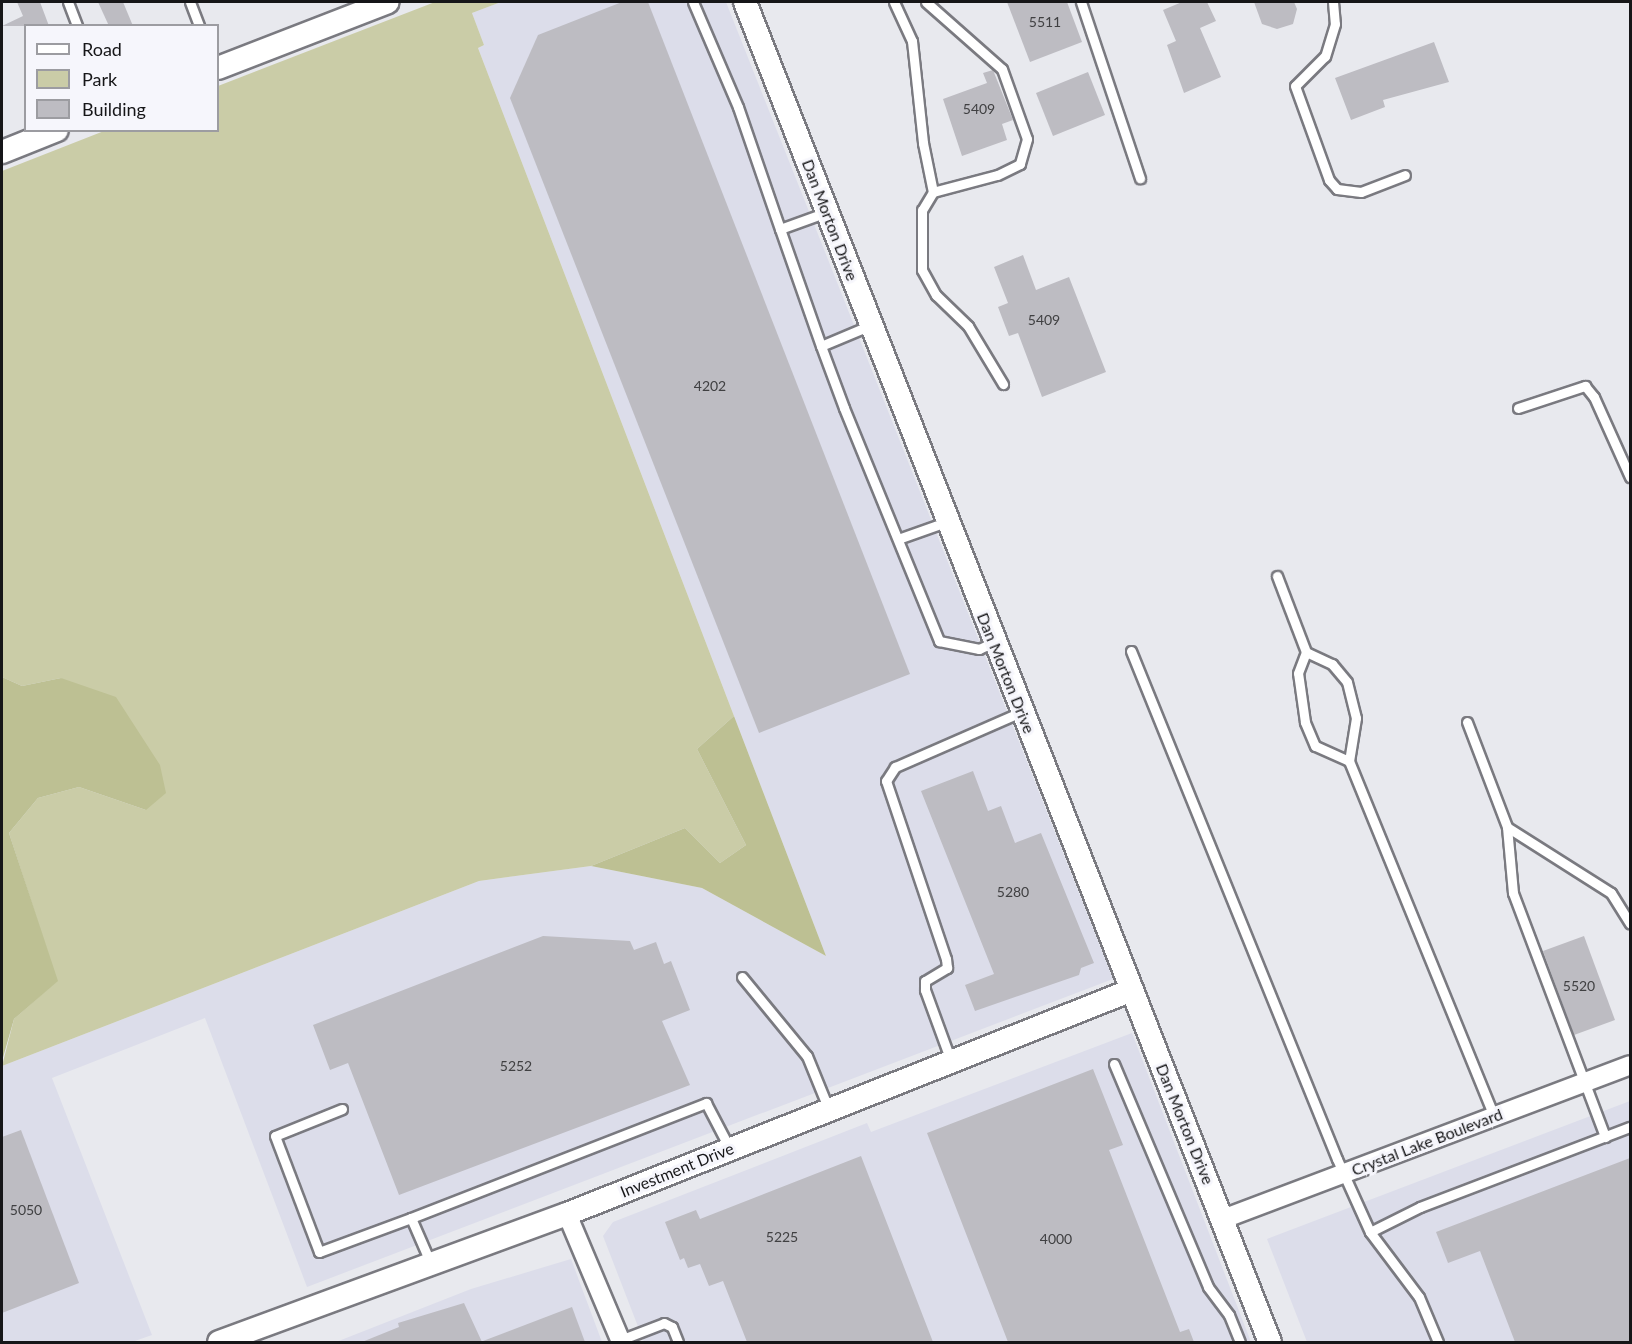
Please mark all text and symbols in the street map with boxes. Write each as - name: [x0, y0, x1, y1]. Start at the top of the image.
- house number: 5511: [1029, 14, 1061, 30]
- legend: [24, 24, 219, 132]
- text: Road: [82, 38, 122, 60]
- text: Park: [82, 68, 117, 90]
- text: Building: [82, 98, 146, 120]
- house number: 5409: [963, 101, 995, 117]
- street label: Dan Morton Drive: [798, 157, 862, 283]
- house number: 5409: [1028, 312, 1060, 328]
- house number: 4202: [694, 378, 726, 394]
- street label: Dan Morton Drive: [973, 610, 1039, 736]
- house number: 5280: [997, 884, 1029, 900]
- house number: 5520: [1563, 978, 1595, 994]
- house number: 5252: [500, 1058, 532, 1074]
- street label: Dan Morton Drive: [1152, 1061, 1218, 1187]
- street label: Crystal Lake Boulevard: [1349, 1104, 1505, 1180]
- street label: Investment Drive: [617, 1138, 737, 1202]
- house number: 5050: [10, 1202, 42, 1218]
- house number: 5225: [766, 1229, 798, 1245]
- house number: 4000: [1040, 1231, 1072, 1247]

